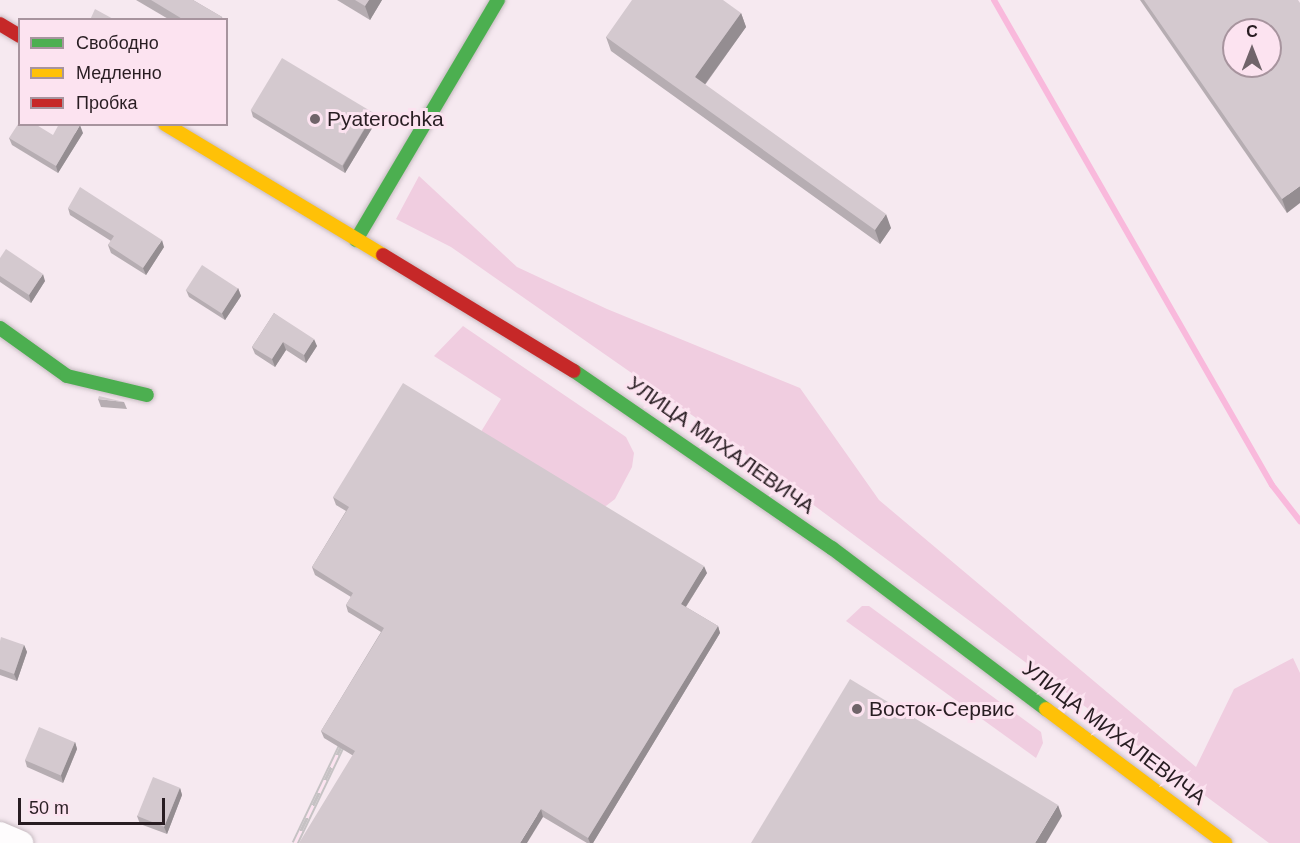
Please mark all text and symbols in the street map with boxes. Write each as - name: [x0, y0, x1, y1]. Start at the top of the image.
- legend: [18, 18, 228, 126]
- north arrow: [1222, 18, 1282, 78]
- text: С: [1246, 23, 1258, 40]
- text: Свободно: [76, 33, 159, 53]
- text: Медленно: [76, 63, 162, 83]
- text: Пробка: [76, 93, 138, 113]
- place label: Pyaterochka: [327, 106, 444, 132]
- marker: Pyaterochka: [308, 112, 322, 126]
- street label: УЛИЦА МИХАЛЕВИЧА: [622, 371, 820, 519]
- street label: УЛИЦА МИХАЛЕВИЧА: [1017, 656, 1211, 810]
- place label: Восток-Сервис: [869, 696, 1014, 722]
- marker: Восток-Сервис: [850, 702, 864, 716]
- scale bar: [21, 786, 168, 824]
- text: 50 m: [29, 798, 69, 818]

